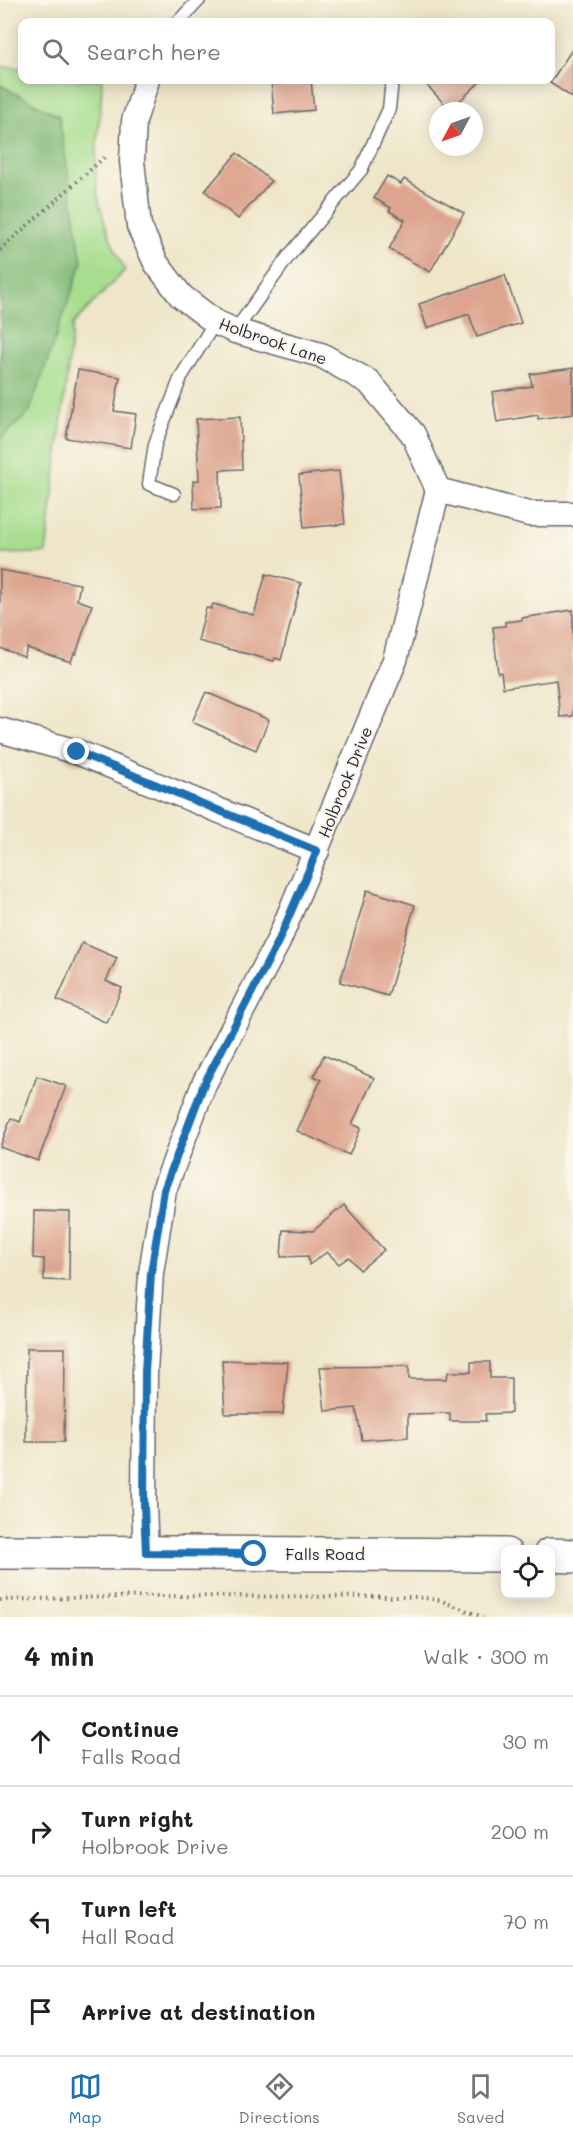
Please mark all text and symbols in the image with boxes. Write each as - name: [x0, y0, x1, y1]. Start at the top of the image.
- search box: [18, 18, 555, 84]
- icon: search: [39, 35, 72, 68]
- text: Search here: [87, 37, 221, 66]
- north arrow: [429, 102, 483, 156]
- street label: Holbrook Lane: [216, 312, 330, 369]
- street label: Holbrook Drive: [313, 723, 376, 840]
- route end: [63, 738, 89, 764]
- route start: [240, 1540, 266, 1566]
- street label: Falls Road: [285, 1543, 365, 1564]
- map controls: [501, 1545, 555, 1599]
- button: locate: [501, 1545, 555, 1599]
- text: 4 min: [24, 1639, 94, 1673]
- text: Walk · 300 m: [423, 1643, 549, 1669]
- text: Continue: [81, 1714, 179, 1743]
- icon: ahead: [24, 1725, 57, 1758]
- text: 30 m: [503, 1728, 549, 1754]
- text: Falls Road: [81, 1743, 181, 1769]
- text: Turn right: [81, 1804, 193, 1833]
- icon: right: [24, 1815, 57, 1848]
- text: 200 m: [491, 1818, 549, 1844]
- text: Holbrook Drive: [81, 1833, 229, 1859]
- text: Turn left: [81, 1894, 177, 1923]
- icon: left: [24, 1905, 57, 1938]
- text: 70 m: [503, 1908, 549, 1934]
- text: Hall Road: [81, 1923, 174, 1949]
- icon: arrive: [24, 1995, 57, 2028]
- text: Arrive at destination: [81, 1997, 316, 2026]
- tab: Map: [69, 2070, 102, 2127]
- tab: Directions: [239, 2070, 320, 2127]
- tab: Saved: [457, 2070, 504, 2127]

